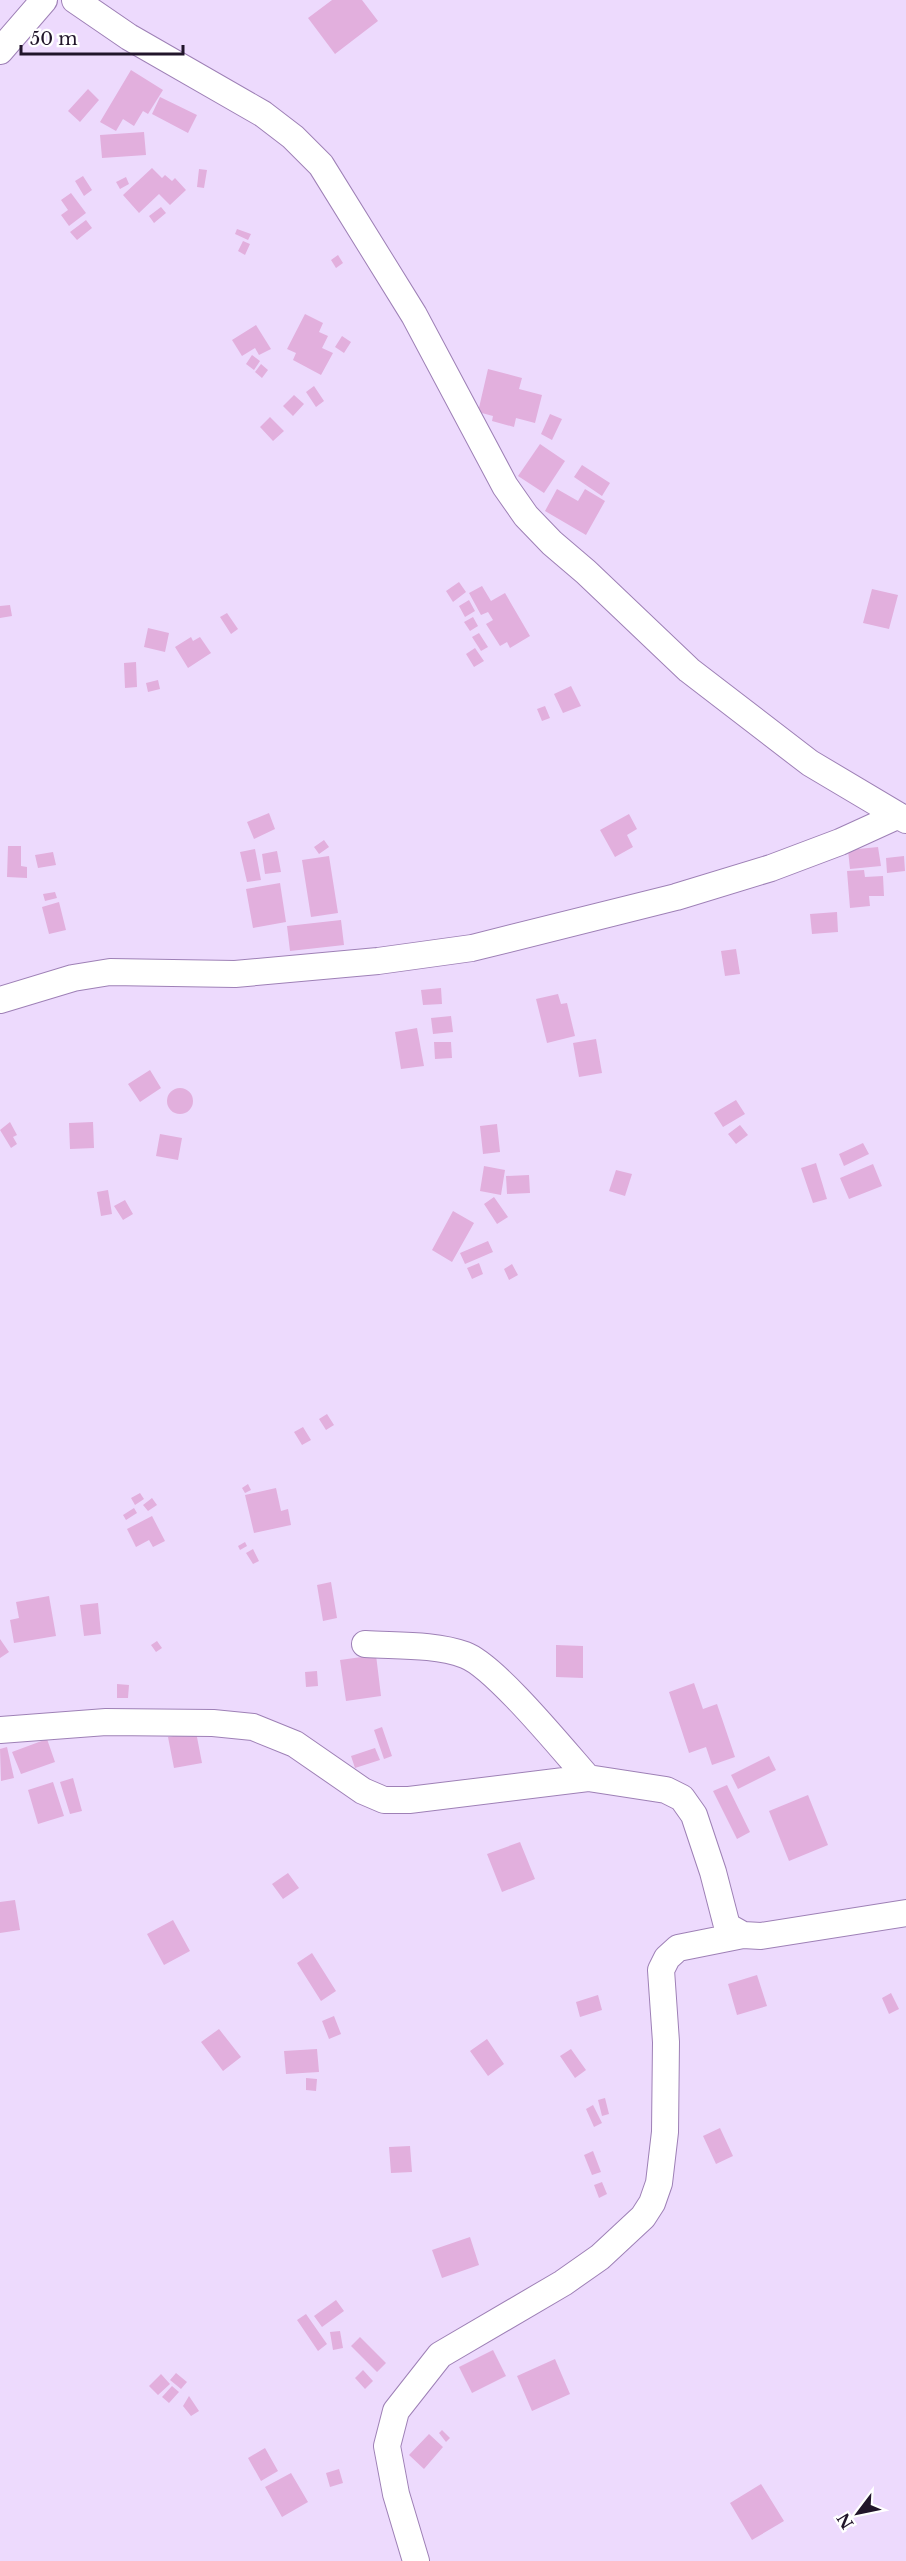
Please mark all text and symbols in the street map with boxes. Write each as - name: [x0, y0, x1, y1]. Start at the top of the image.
- scale bar: [21, 18, 183, 56]
- text: 50 m: [30, 28, 78, 50]
- north arrow: [828, 2483, 888, 2543]
- text: N: [833, 2509, 858, 2533]

